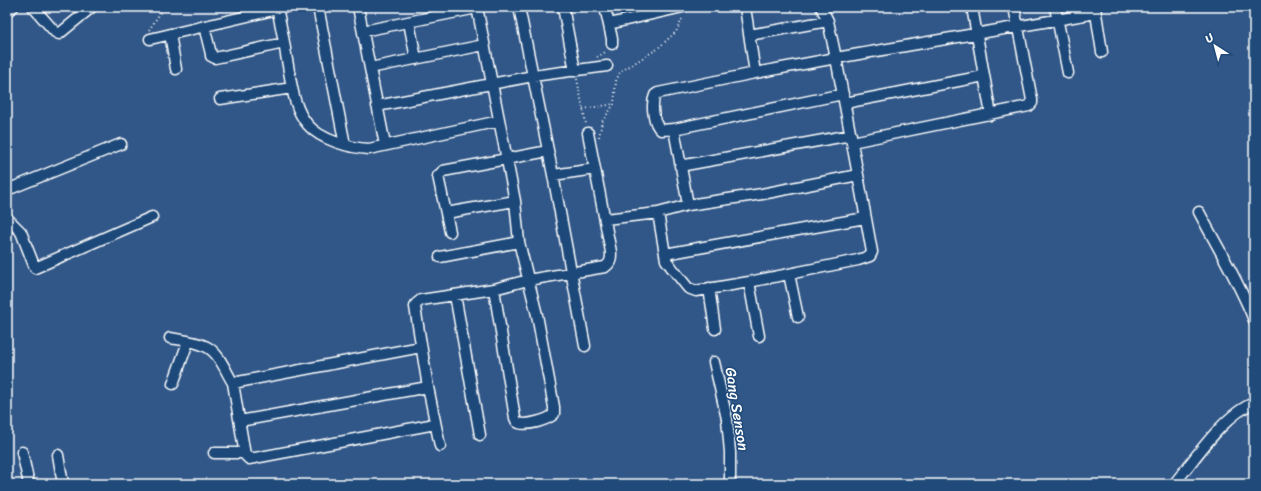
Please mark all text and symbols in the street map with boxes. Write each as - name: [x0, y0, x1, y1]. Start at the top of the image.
- north arrow: [1195, 26, 1235, 66]
- text: U: [1201, 28, 1219, 48]
- street label: Gang Senson: [718, 365, 756, 453]

